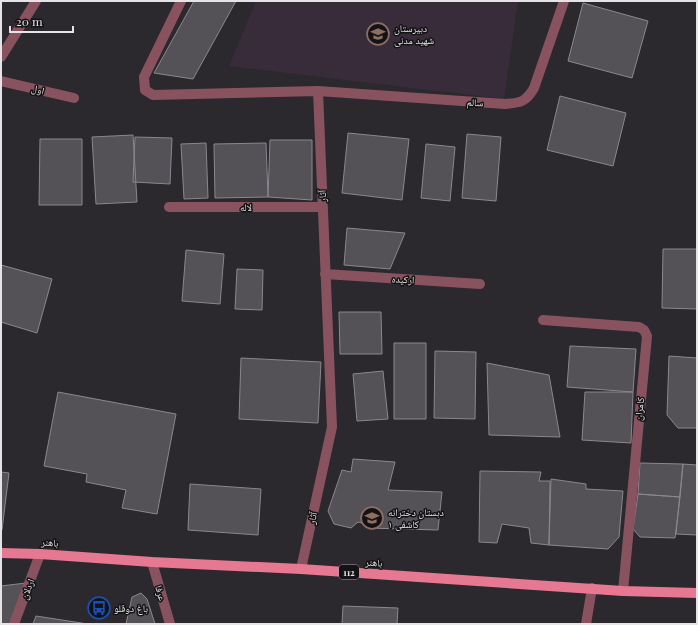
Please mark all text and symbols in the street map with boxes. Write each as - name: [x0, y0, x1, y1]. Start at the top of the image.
- scale bar: [10, 8, 73, 34]
- text: 20 m: [16, 13, 43, 29]
- school or university icon: دبیرستان شهید مدنی: [365, 21, 391, 47]
- place label: دبیرستان شهید مدنی: [394, 21, 435, 47]
- street label: اول: [30, 81, 46, 97]
- street label: سالم: [466, 94, 484, 111]
- street label: آثار: [315, 189, 329, 203]
- street label: لاله: [240, 200, 252, 214]
- street label: ارکیده: [391, 271, 415, 287]
- street label: کامران: [631, 397, 647, 421]
- school or university icon: دبستان دخترانه کاشفی ۱: [359, 505, 385, 531]
- place label: دبستان دخترانه کاشفی ۱: [388, 505, 444, 531]
- street label: آثار: [304, 510, 320, 526]
- street label: باهنر: [40, 534, 59, 550]
- street label: باهنر: [364, 554, 383, 570]
- road number: 112: [339, 565, 359, 579]
- street label: اردلان: [17, 576, 37, 602]
- street label: عرفا: [152, 583, 170, 603]
- bus stop icon: باغ دوقلو: [86, 595, 112, 621]
- place label: باغ دوقلو: [114, 601, 148, 615]

